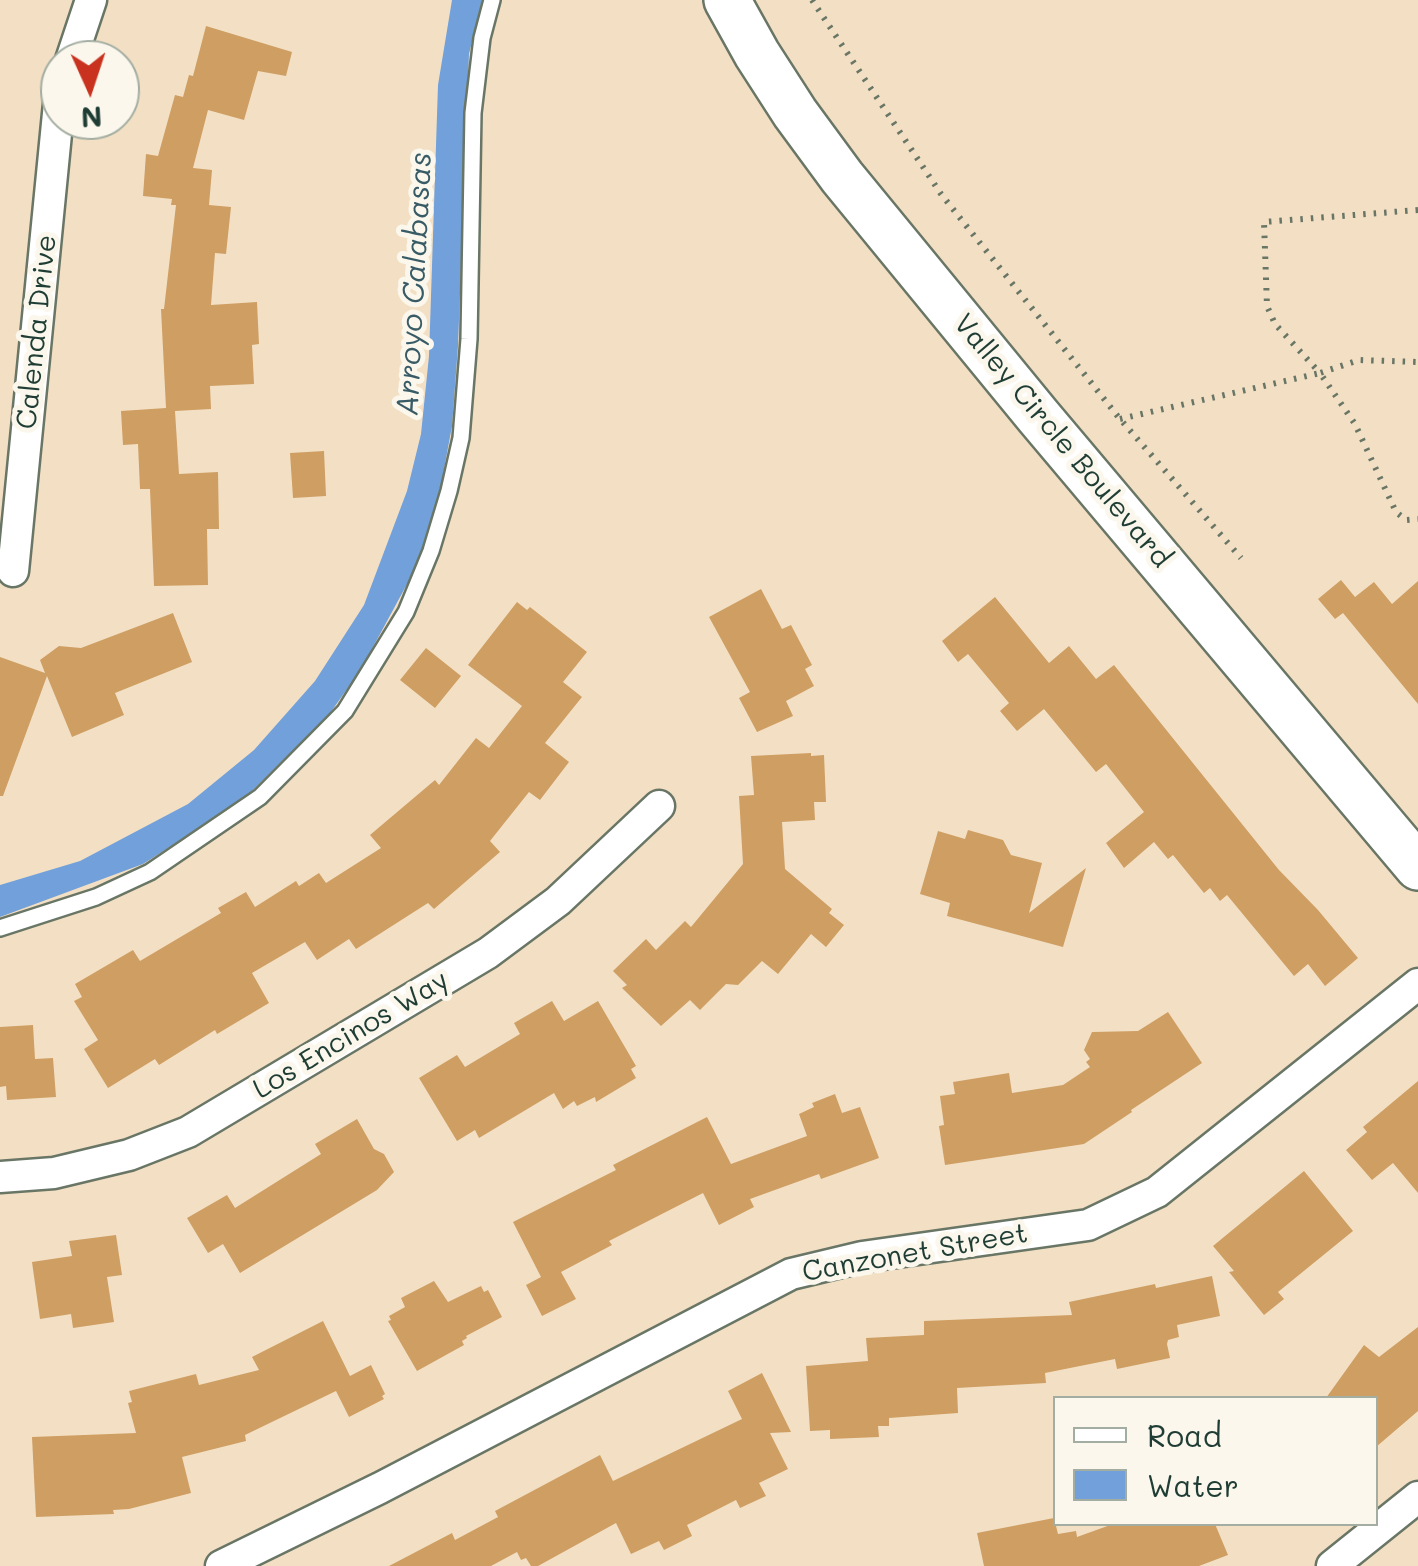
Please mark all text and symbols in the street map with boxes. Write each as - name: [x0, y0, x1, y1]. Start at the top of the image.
- north arrow: [40, 40, 140, 140]
- text: N: [80, 99, 103, 136]
- water label: Arroyo Calabasas: [390, 151, 440, 417]
- street label: Calenda Drive: [10, 233, 64, 431]
- street label: Valley Circle Boulevard: [946, 307, 1178, 575]
- street label: Los Encinos Way: [247, 963, 455, 1107]
- street label: Canzonet Street: [800, 1217, 1030, 1289]
- legend: [1053, 1396, 1378, 1526]
- text: Road: [1147, 1415, 1222, 1455]
- text: Water: [1147, 1465, 1239, 1505]

